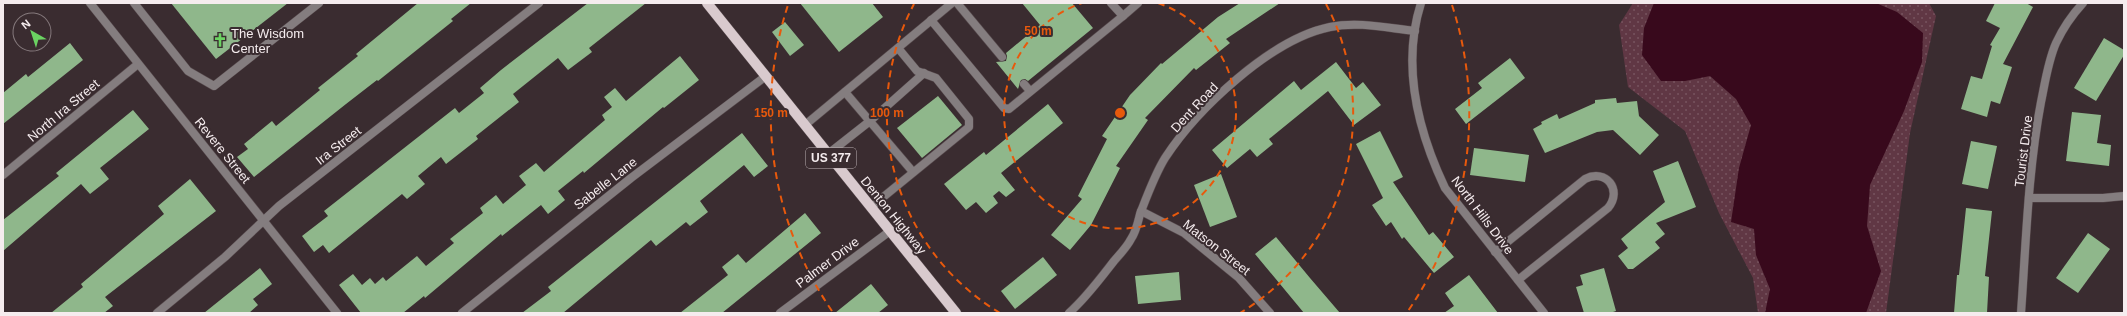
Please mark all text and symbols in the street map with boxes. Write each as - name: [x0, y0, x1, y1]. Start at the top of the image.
- north arrow: [12, 12, 52, 52]
- text: N: [19, 17, 33, 31]
- text: 50 m: [1024, 24, 1052, 38]
- place label: The Wisdom Center: [231, 26, 304, 56]
- church icon: The Wisdom Center: [212, 32, 228, 48]
- street label: North Ira Street: [24, 76, 102, 145]
- street label: Dent Road: [1168, 79, 1221, 135]
- text: 150 m: [754, 106, 788, 120]
- text: 100 m: [870, 106, 904, 120]
- centre of rings: [1113, 106, 1127, 120]
- street label: Revere Street: [192, 114, 254, 187]
- street label: Tourist Drive: [2012, 114, 2035, 188]
- street label: Ira Street: [313, 123, 364, 168]
- road number: US 377: [806, 148, 856, 168]
- street label: Sabelle Lane: [571, 154, 640, 213]
- street label: North Hills Drive: [1448, 173, 1517, 257]
- street label: Denton Highway: [858, 174, 930, 257]
- street label: Matson Street: [1180, 217, 1253, 278]
- street label: Palmer Drive: [793, 234, 862, 291]

